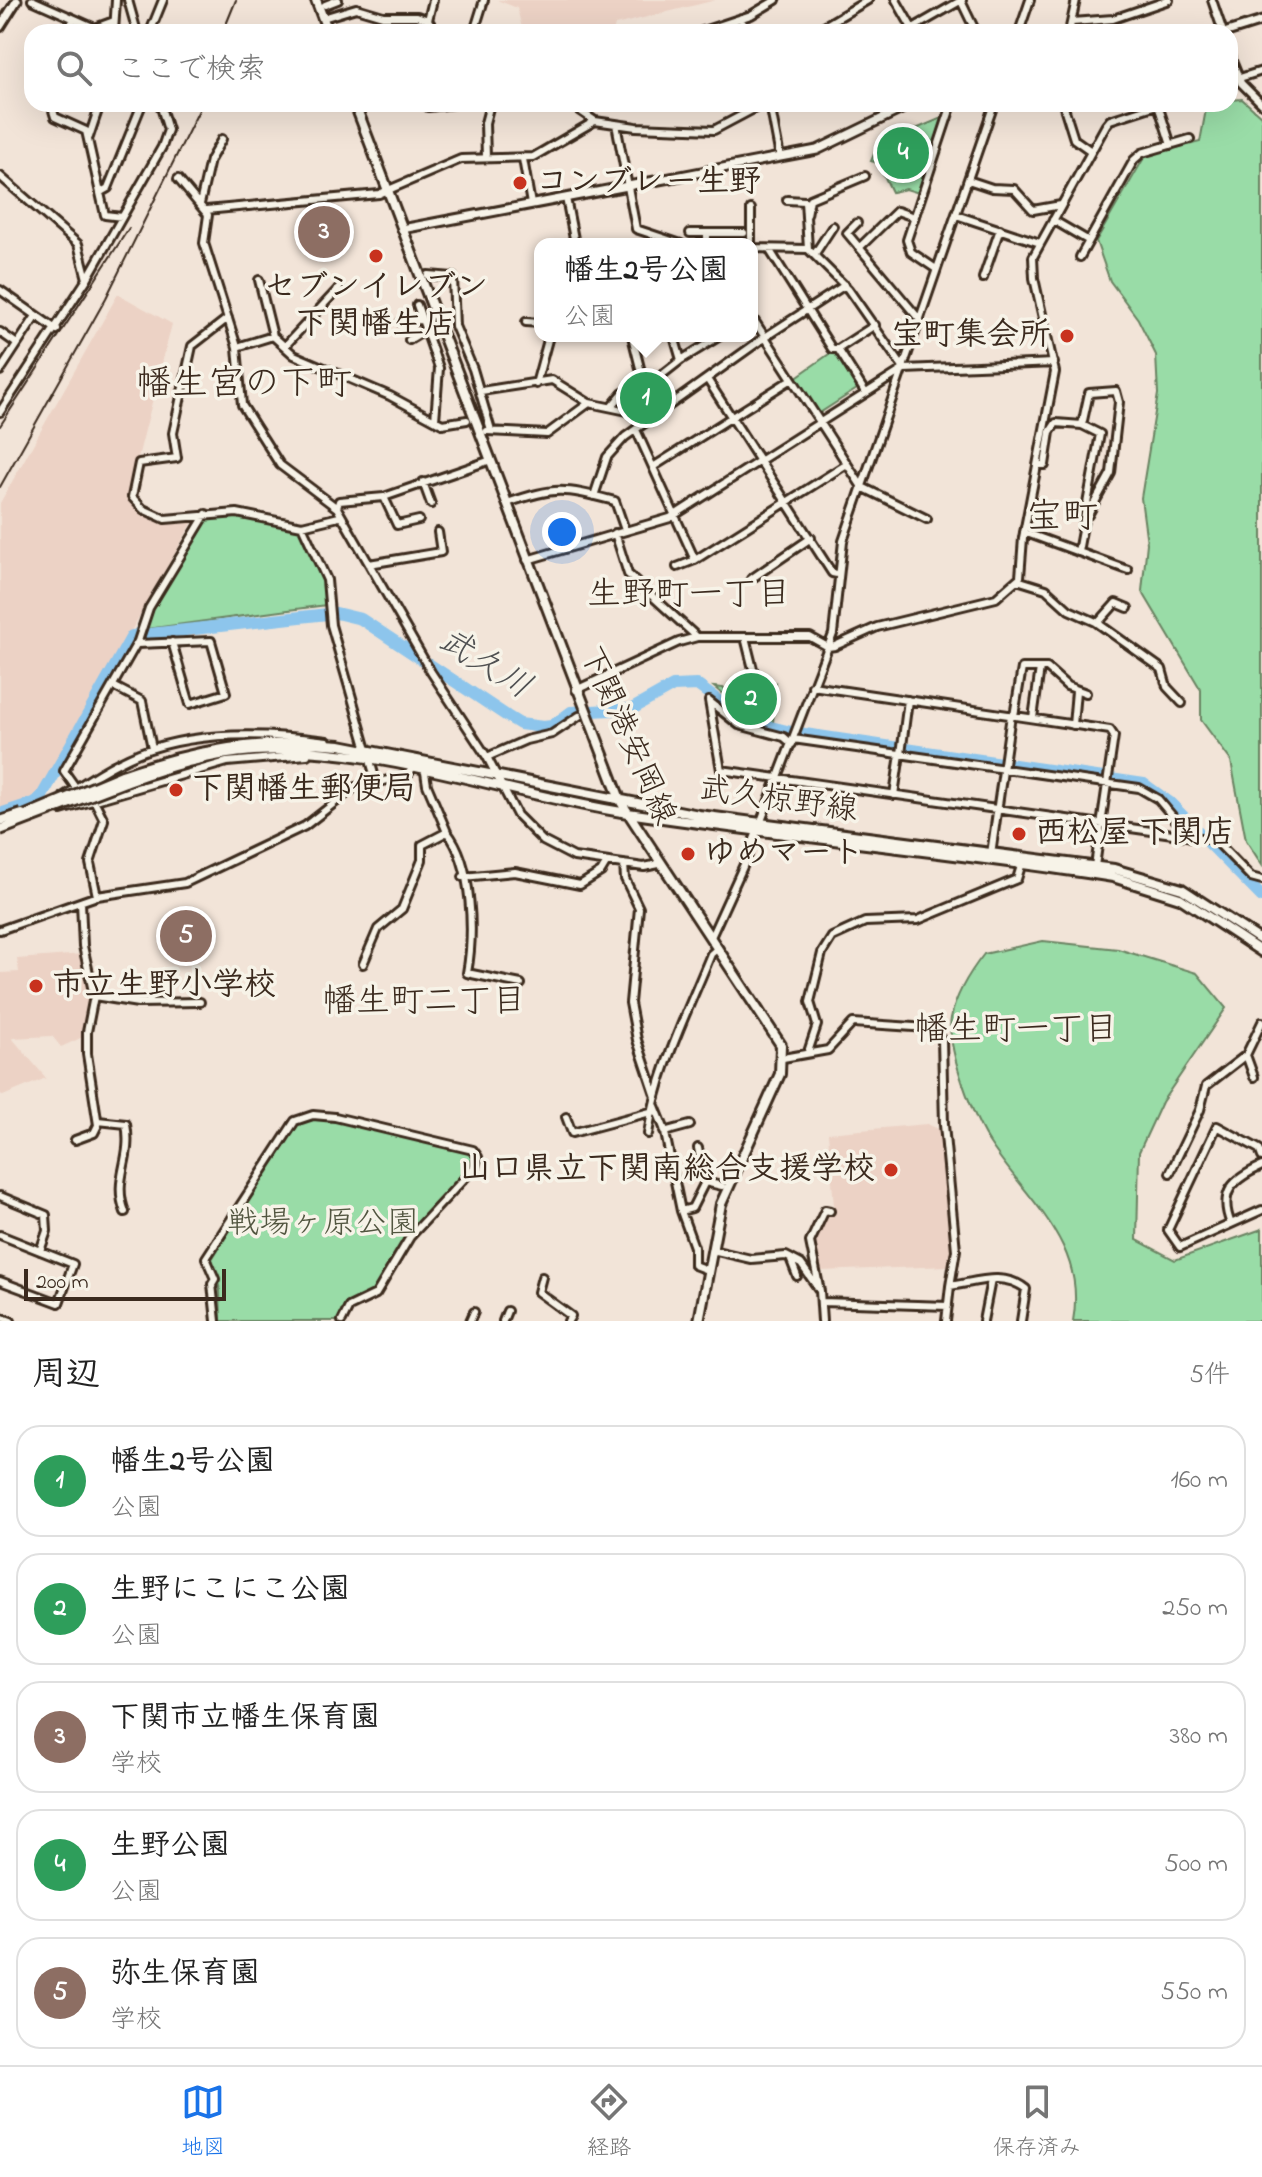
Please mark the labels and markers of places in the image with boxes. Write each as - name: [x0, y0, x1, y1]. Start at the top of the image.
- pin: 4: [877, 123, 929, 183]
- place label: コンブレー生野: [536, 160, 761, 207]
- marker: コンブレー生野: [511, 174, 529, 192]
- pin: 3: [298, 202, 350, 262]
- marker: セブンイレブン 下関幡生店: [367, 247, 385, 265]
- place label: セブンイレブン 下関幡生店: [264, 265, 488, 349]
- place label: 宝町集会所: [891, 313, 1051, 360]
- marker: 宝町集会所: [1058, 327, 1076, 345]
- pin: 1: [620, 368, 672, 428]
- pin: 2: [725, 669, 777, 729]
- place label: 下関幡生郵便局: [192, 767, 416, 814]
- marker: 下関幡生郵便局: [167, 781, 185, 799]
- place label: 西松屋 下関店: [1035, 811, 1235, 858]
- marker: 西松屋 下関店: [1010, 825, 1028, 843]
- place label: ゆめマート: [704, 831, 864, 878]
- marker: ゆめマート: [679, 845, 697, 863]
- pin: 5: [160, 906, 212, 966]
- place label: 市立生野小学校: [52, 963, 276, 1010]
- marker: 市立生野小学校: [27, 977, 45, 995]
- place label: 山口県立下関南総合支援学校: [459, 1147, 875, 1194]
- marker: 山口県立下関南総合支援学校: [882, 1161, 900, 1179]

